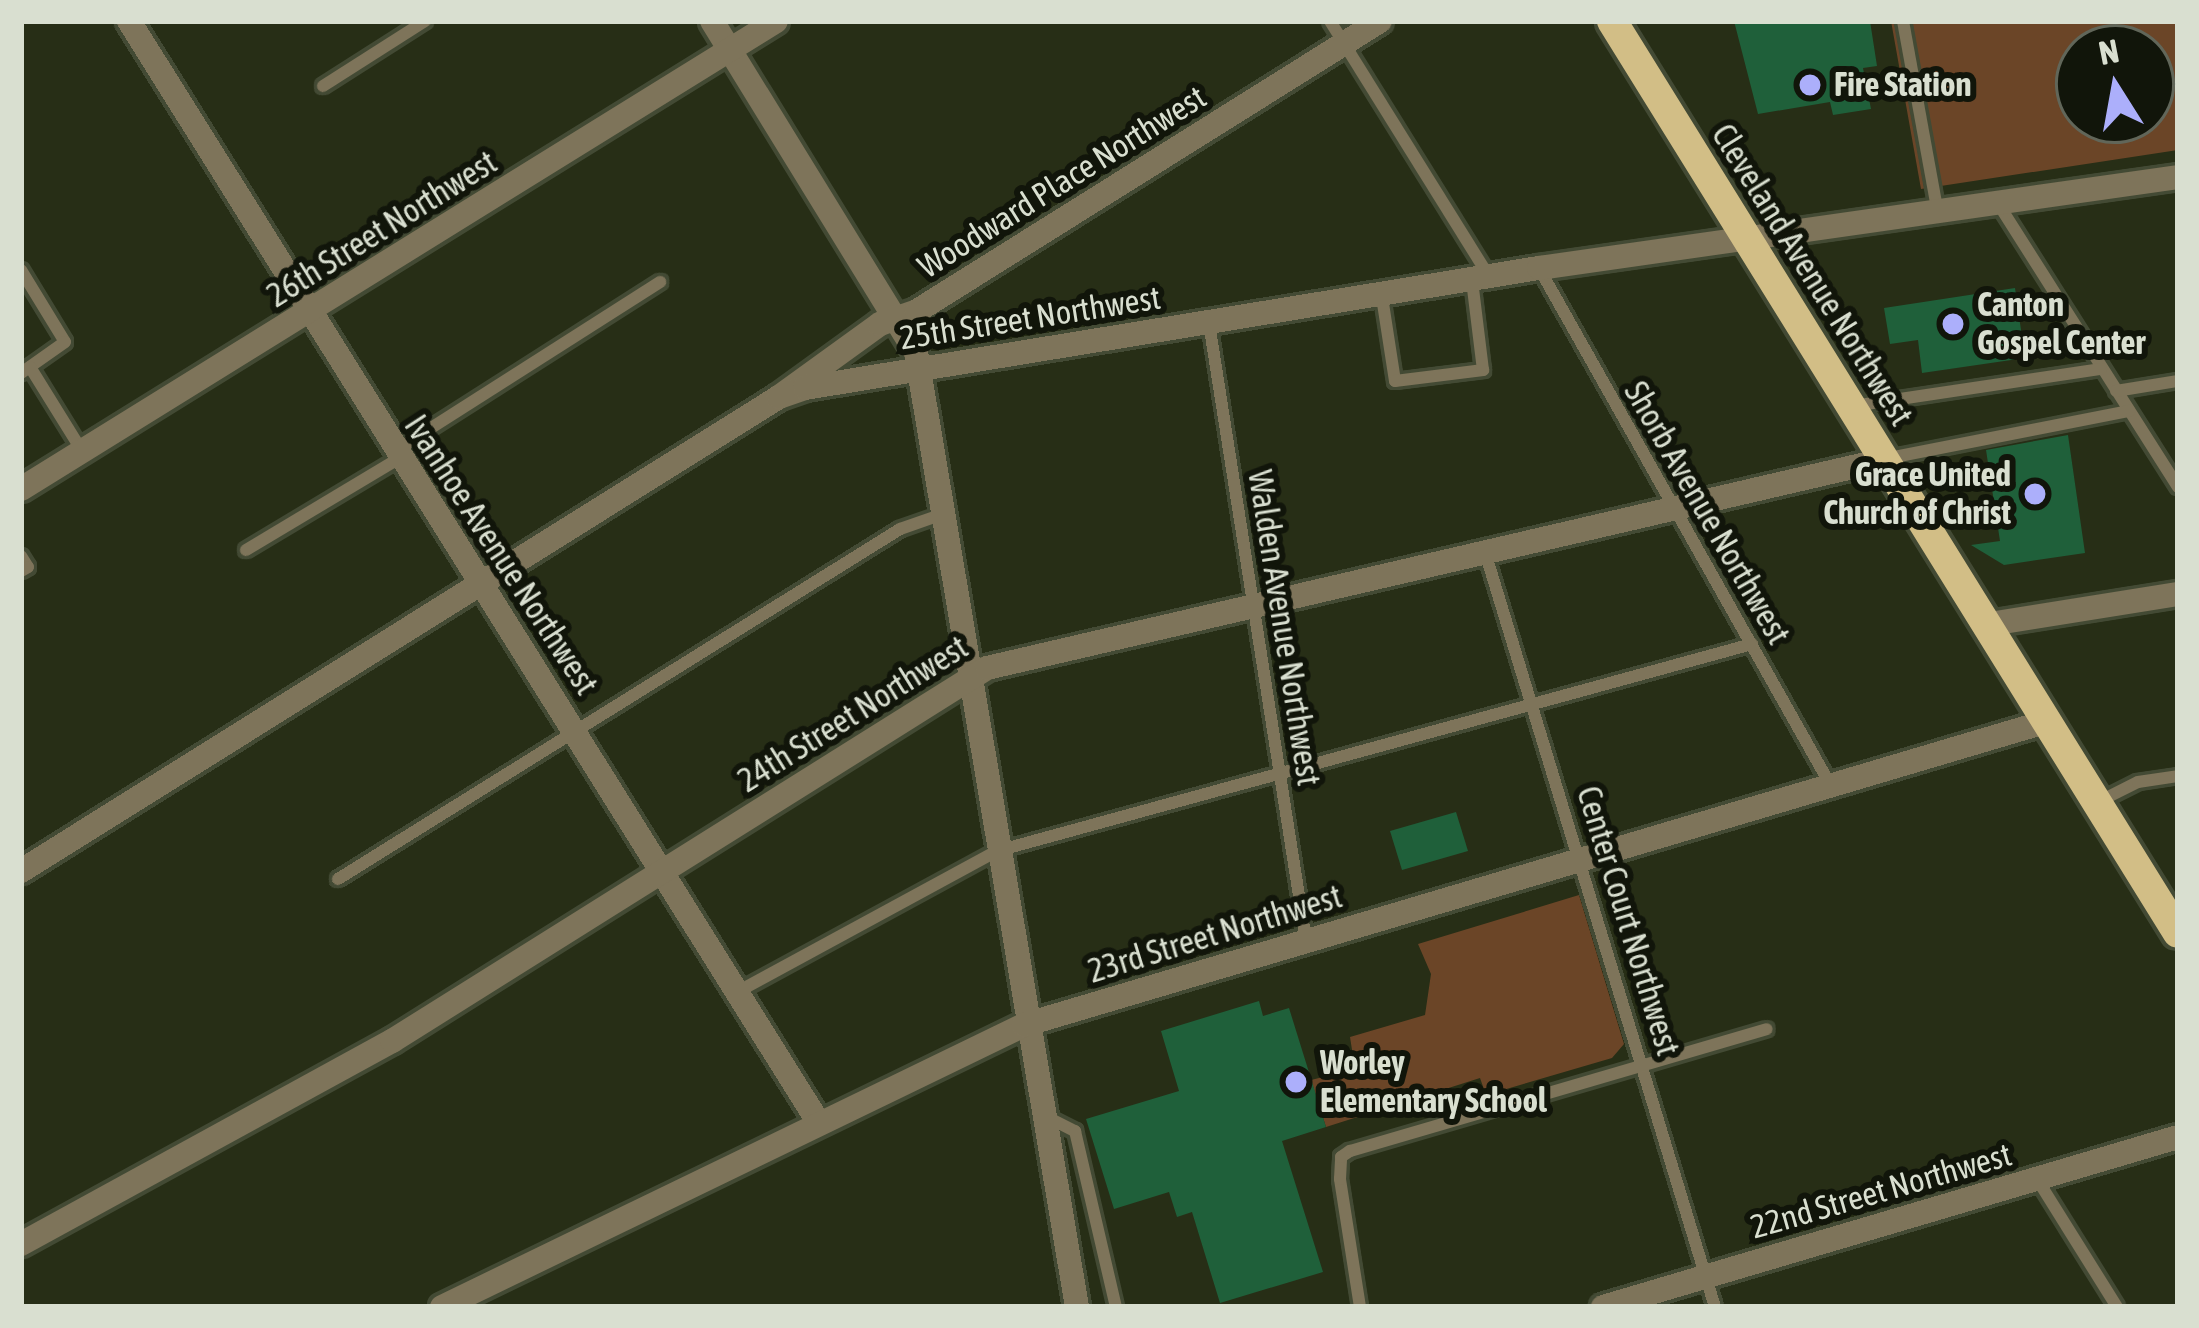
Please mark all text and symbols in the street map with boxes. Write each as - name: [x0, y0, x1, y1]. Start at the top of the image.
- north arrow: [2055, 24, 2175, 144]
- text: N: [2096, 31, 2122, 72]
- place label: Fire Station: [1834, 65, 1971, 105]
- marker: Fire Station: [1797, 72, 1823, 98]
- street label: Woodward Place Northwest: [911, 77, 1213, 287]
- street label: Cleveland Avenue Northwest: [1703, 117, 1921, 433]
- street label: 26th Street Northwest: [260, 142, 504, 316]
- street label: 25th Street Northwest: [897, 278, 1163, 358]
- place label: Canton Gospel Center: [1977, 285, 2145, 363]
- marker: Canton Gospel Center: [1940, 311, 1966, 337]
- street label: Shorb Avenue Northwest: [1616, 375, 1798, 651]
- street label: Ivanhoe Avenue Northwest: [396, 408, 606, 702]
- place label: Grace United Church of Christ: [1823, 455, 2011, 533]
- street label: Walden Avenue Northwest: [1239, 467, 1329, 789]
- marker: Grace United Church of Christ: [2022, 481, 2048, 507]
- street label: 24th Street Northwest: [731, 627, 975, 801]
- street label: Center Court Northwest: [1568, 782, 1688, 1060]
- street label: 23rd Street Northwest: [1083, 877, 1347, 991]
- place label: Worley Elementary School: [1320, 1043, 1547, 1121]
- marker: Worley Elementary School: [1283, 1069, 1309, 1095]
- street label: 22nd Street Northwest: [1746, 1135, 2016, 1247]

